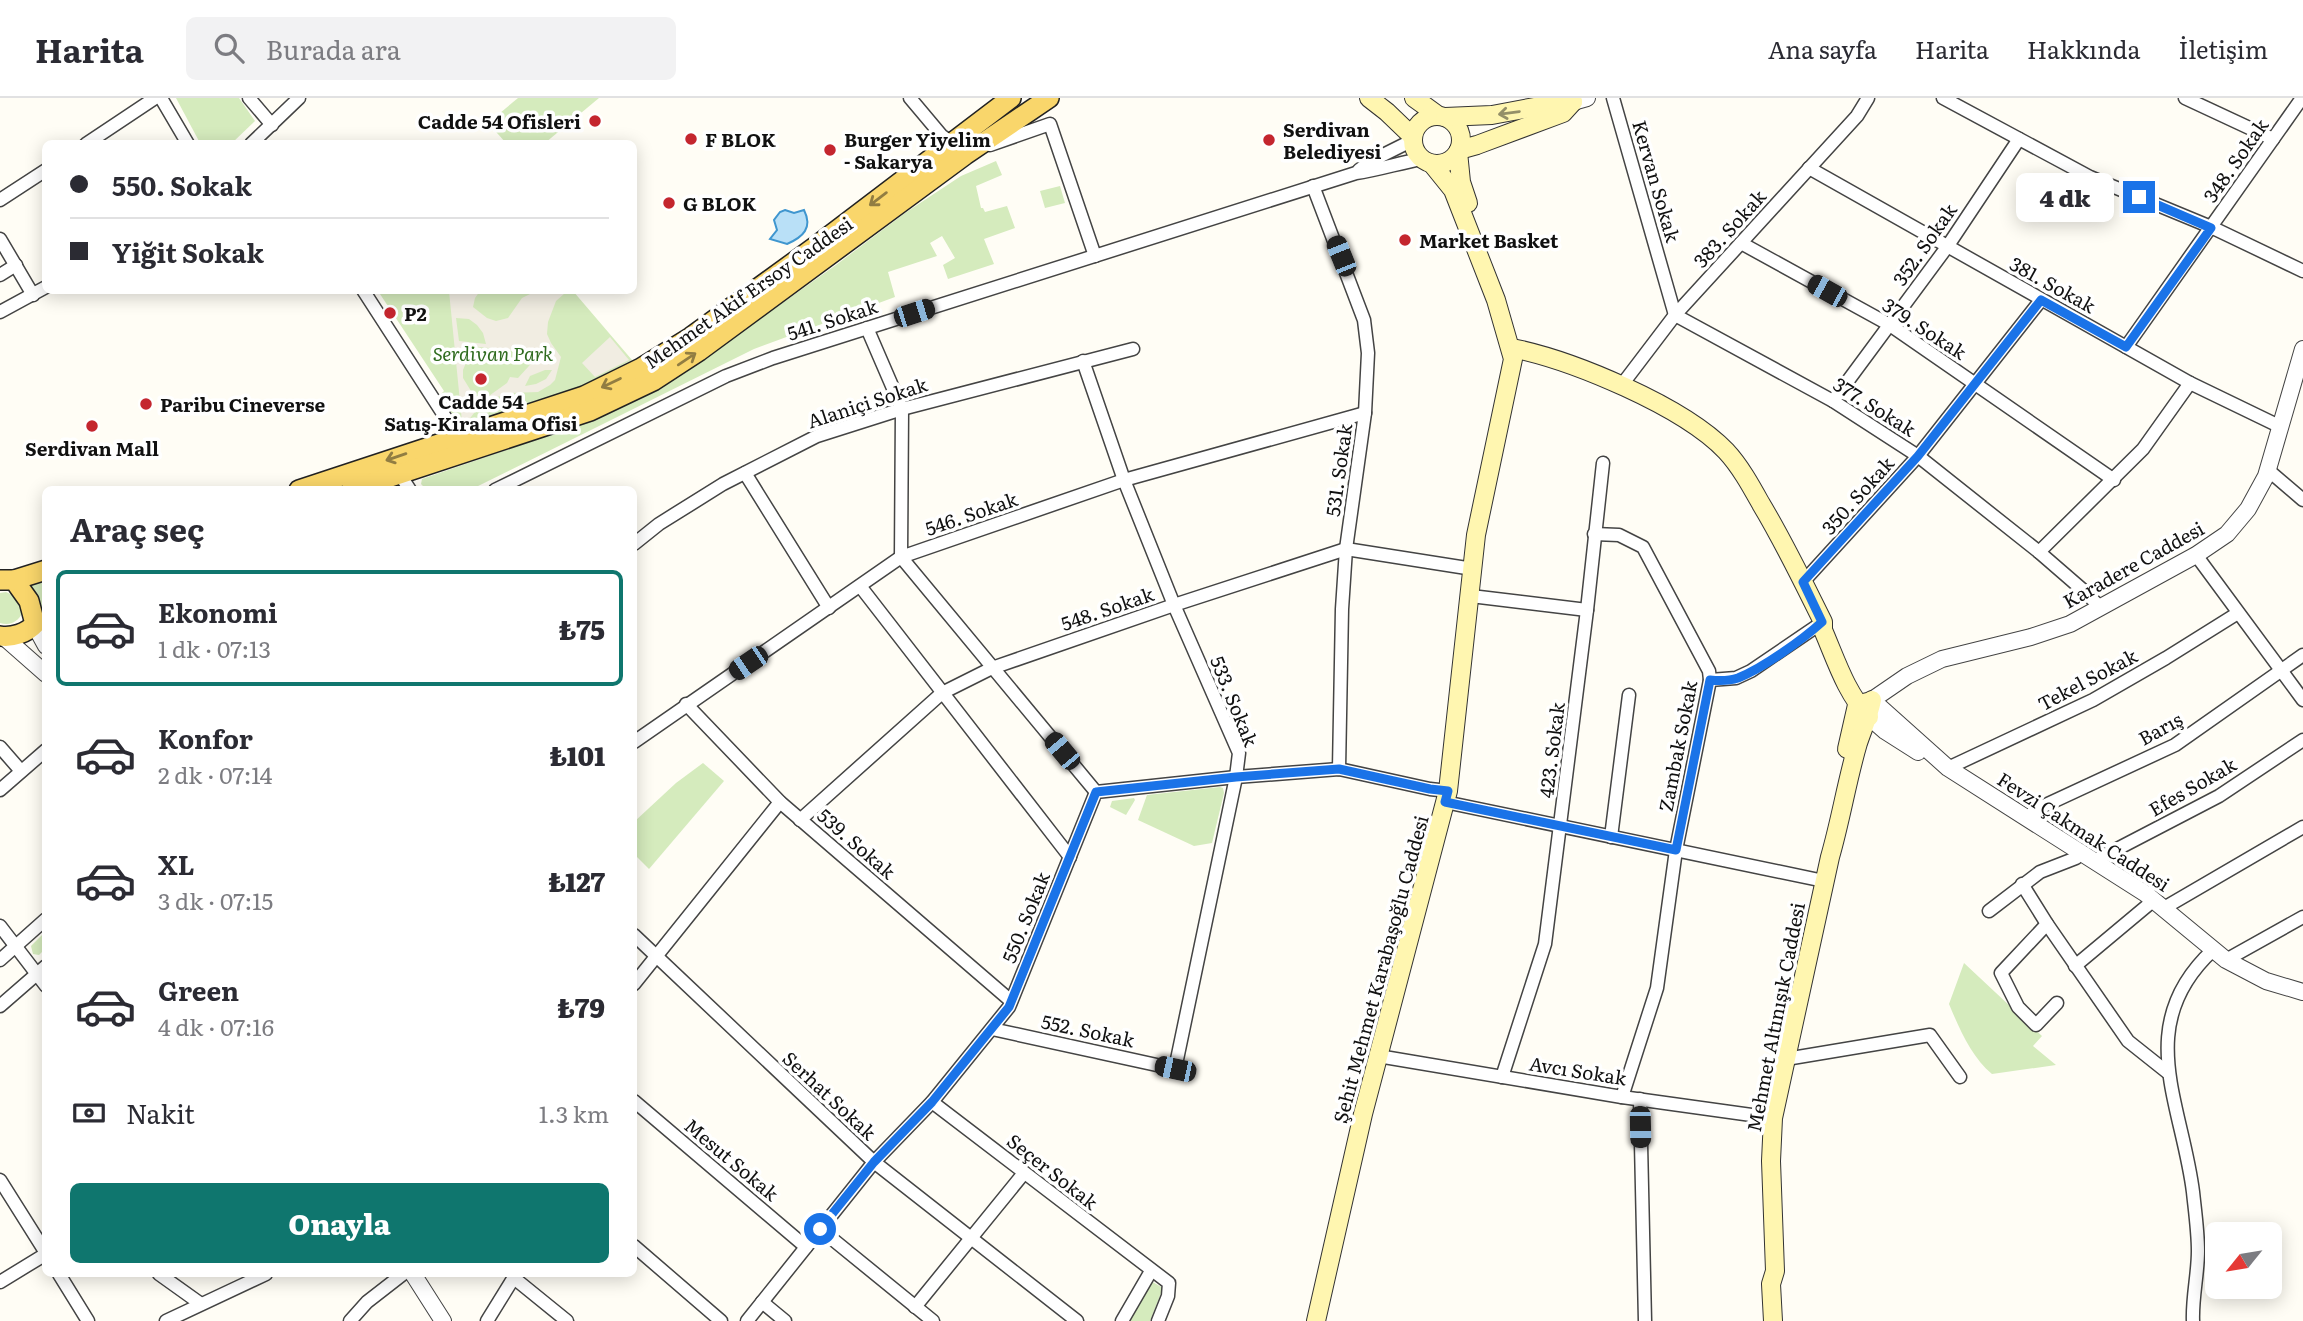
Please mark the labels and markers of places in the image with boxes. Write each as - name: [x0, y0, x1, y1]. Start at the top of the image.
- place label: Cadde 54 Ofisleri: [418, 107, 581, 135]
- marker: Cadde 54 Ofisleri: [587, 113, 603, 129]
- place label: Serdivan Belediyesi: [1283, 115, 1381, 165]
- place label: F BLOK: [705, 125, 776, 153]
- place label: Burger Yiyelim - Sakarya: [844, 125, 991, 175]
- marker: F BLOK: [683, 131, 699, 147]
- marker: Serdivan Belediyesi: [1261, 132, 1277, 148]
- marker: Burger Yiyelim - Sakarya: [822, 142, 838, 158]
- place label: G BLOK: [683, 189, 756, 217]
- marker: G BLOK: [661, 195, 677, 211]
- place label: Market Basket: [1419, 226, 1559, 254]
- marker: Market Basket: [1397, 232, 1413, 248]
- place label: P2: [404, 299, 427, 327]
- marker: P2: [382, 305, 398, 321]
- marker: Cadde 54 Satış-Kiralama Ofisi: [473, 371, 489, 387]
- place label: Cadde 54 Satış-Kiralama Ofisi: [384, 387, 578, 437]
- place label: Paribu Cineverse: [160, 390, 325, 418]
- marker: Paribu Cineverse: [138, 396, 154, 412]
- marker: Serdivan Mall: [84, 418, 100, 434]
- place label: Serdivan Mall: [25, 434, 159, 462]

